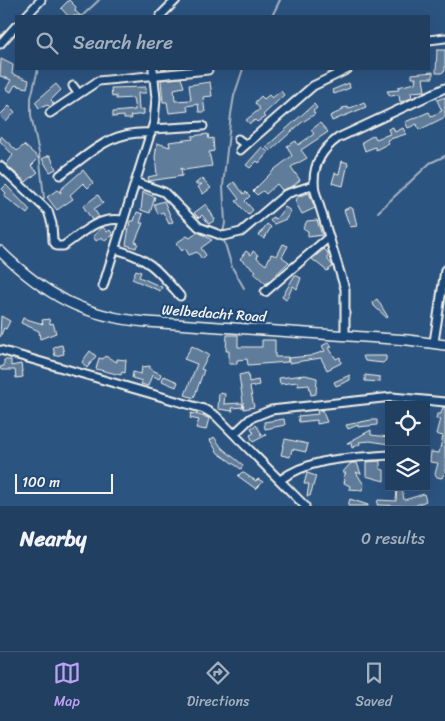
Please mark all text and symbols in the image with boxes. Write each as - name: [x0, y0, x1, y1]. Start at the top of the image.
- search box: [15, 15, 430, 70]
- text: Search here: [73, 26, 173, 59]
- icon: search: [33, 29, 61, 57]
- street label: Welbedacht Road: [161, 297, 269, 330]
- map controls: [385, 401, 430, 491]
- button: locate: [385, 401, 430, 446]
- button: layers: [385, 446, 430, 491]
- text: 100 m: [22, 470, 60, 495]
- scale bar: [15, 471, 112, 494]
- text: Nearby: [20, 520, 86, 558]
- text: 0 results: [361, 524, 425, 553]
- tab: Map: [53, 659, 81, 714]
- tab: Directions: [187, 659, 249, 714]
- tab: Saved: [355, 659, 392, 714]

